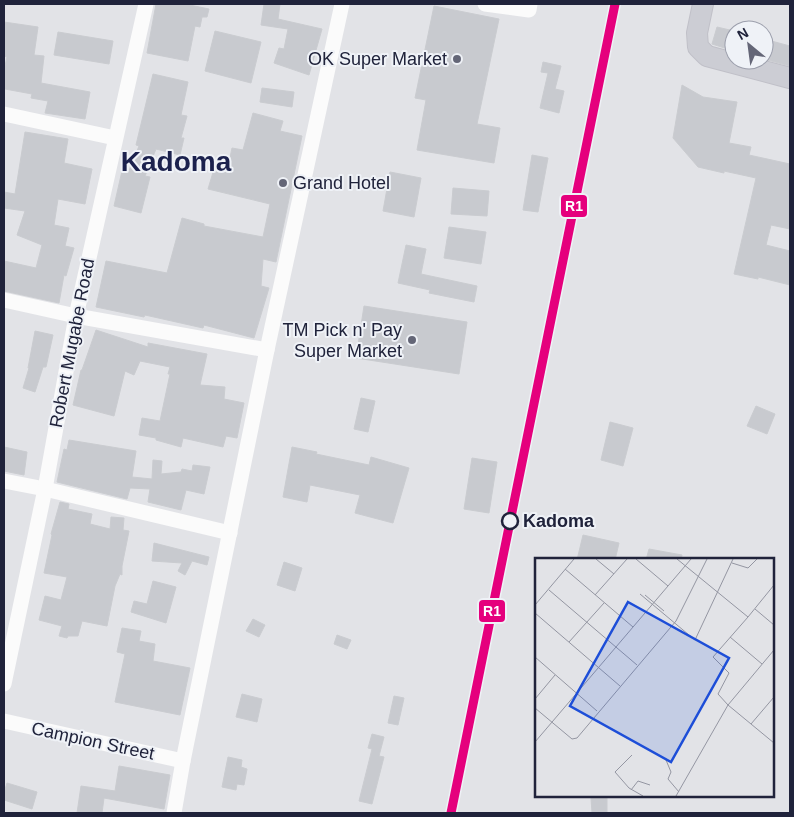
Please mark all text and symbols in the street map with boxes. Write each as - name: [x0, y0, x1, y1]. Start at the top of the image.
- north arrow: [724, 20, 774, 70]
- text: N: [734, 24, 751, 43]
- place label: OK Super Market: [308, 49, 447, 69]
- marker: OK Super Market: [451, 53, 463, 65]
- district label: Kadoma: [121, 146, 232, 177]
- place label: Grand Hotel: [293, 173, 390, 193]
- marker: Grand Hotel: [277, 177, 289, 189]
- line badge: R1: [560, 194, 588, 218]
- text: R1: [565, 198, 583, 214]
- street label: Robert Mugabe Road: [46, 257, 98, 429]
- place label: TM Pick n' Pay Super Market: [283, 320, 402, 361]
- marker: TM Pick n' Pay Super Market: [406, 334, 418, 346]
- place label: Kadoma: [523, 511, 595, 531]
- marker: Kadoma: [501, 512, 519, 530]
- inset map: [535, 558, 774, 797]
- line badge: R1: [478, 599, 506, 623]
- text: R1: [483, 603, 501, 619]
- street label: Campion Street: [30, 718, 156, 764]

